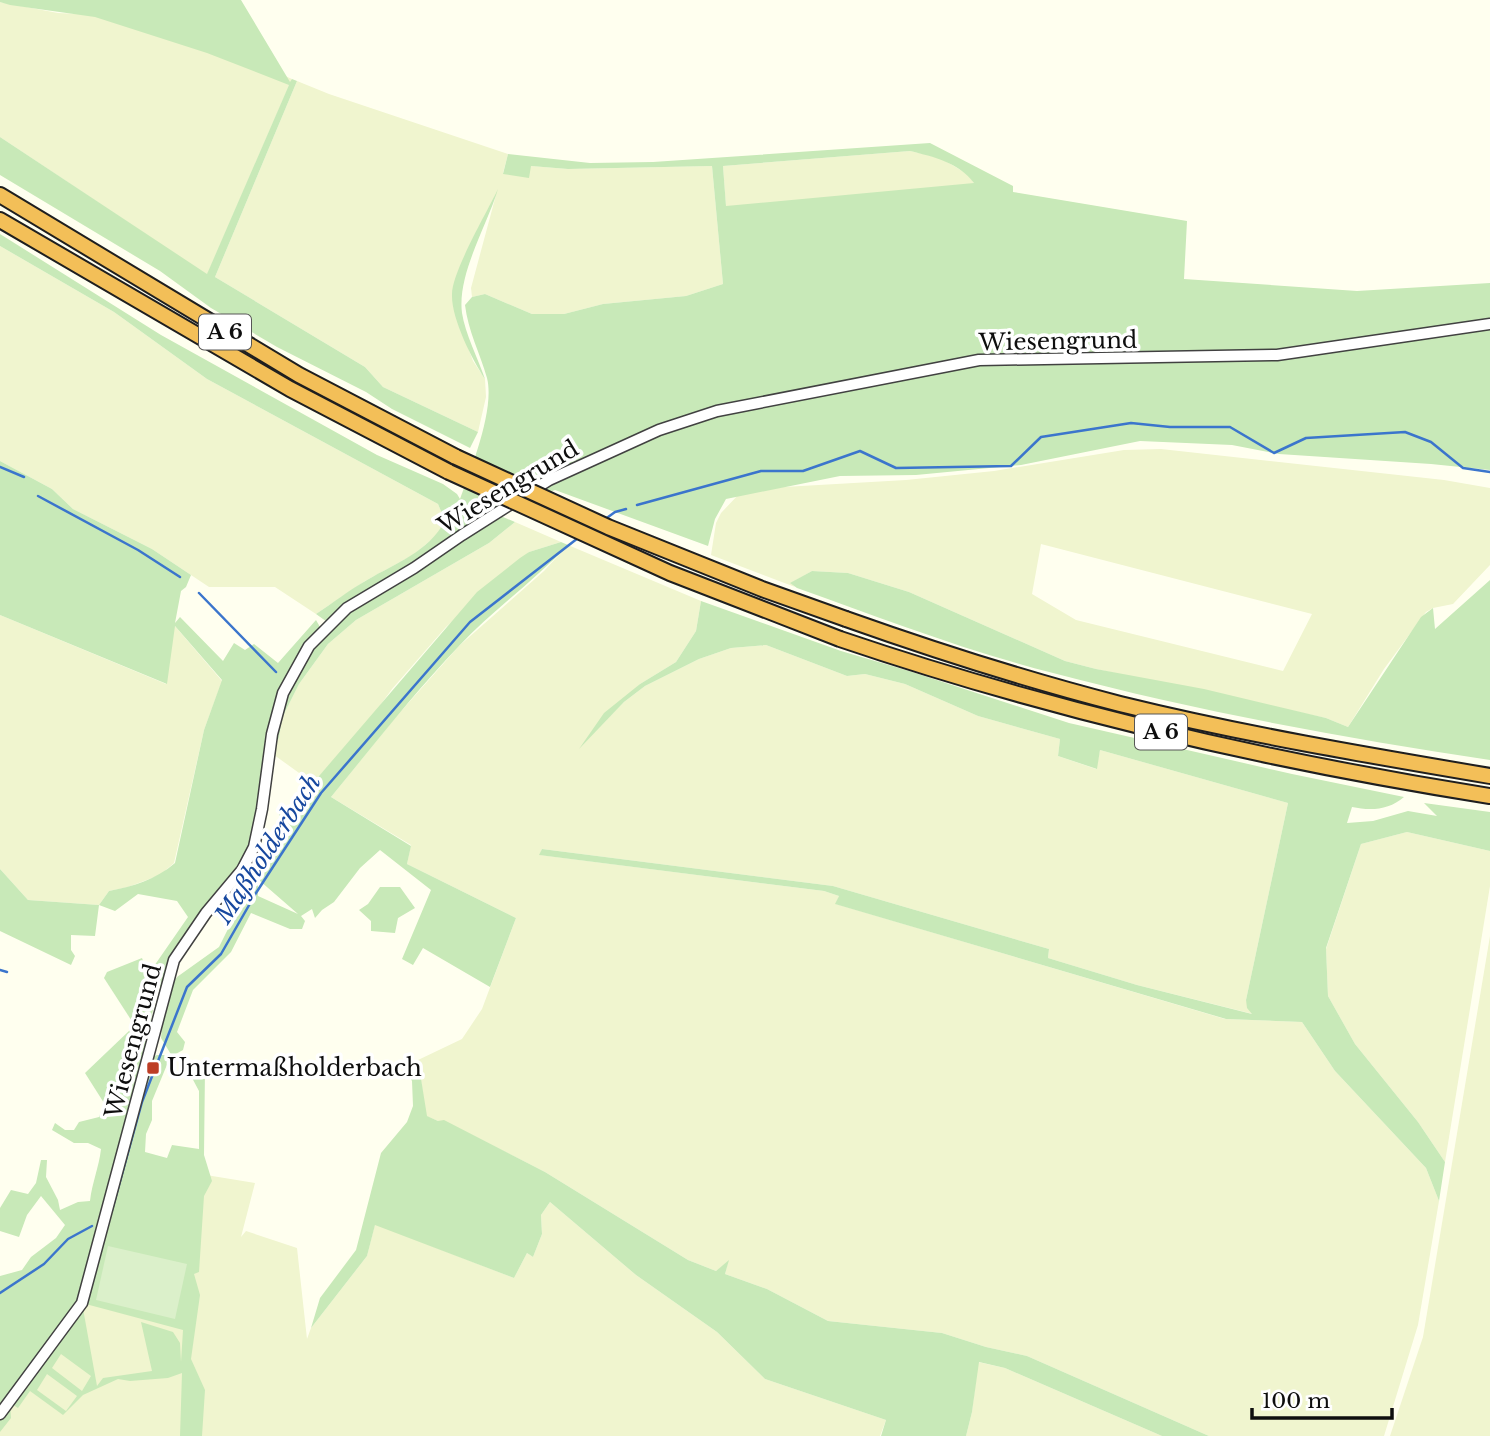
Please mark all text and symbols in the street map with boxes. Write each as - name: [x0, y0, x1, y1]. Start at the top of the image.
- road number: A 6: [199, 314, 251, 350]
- street label: Wiesengrund: [977, 326, 1138, 356]
- street label: Wiesengrund: [432, 434, 583, 540]
- road number: A 6: [1135, 714, 1187, 750]
- water label: Maßholderbach: [208, 769, 327, 930]
- street label: Wiesengrund: [99, 961, 167, 1122]
- place label: Untermaßholderbach: [167, 1054, 422, 1082]
- marker: Untermaßholderbach: [145, 1060, 161, 1076]
- scale bar: [1252, 1376, 1392, 1420]
- text: 100 m: [1262, 1388, 1330, 1414]

